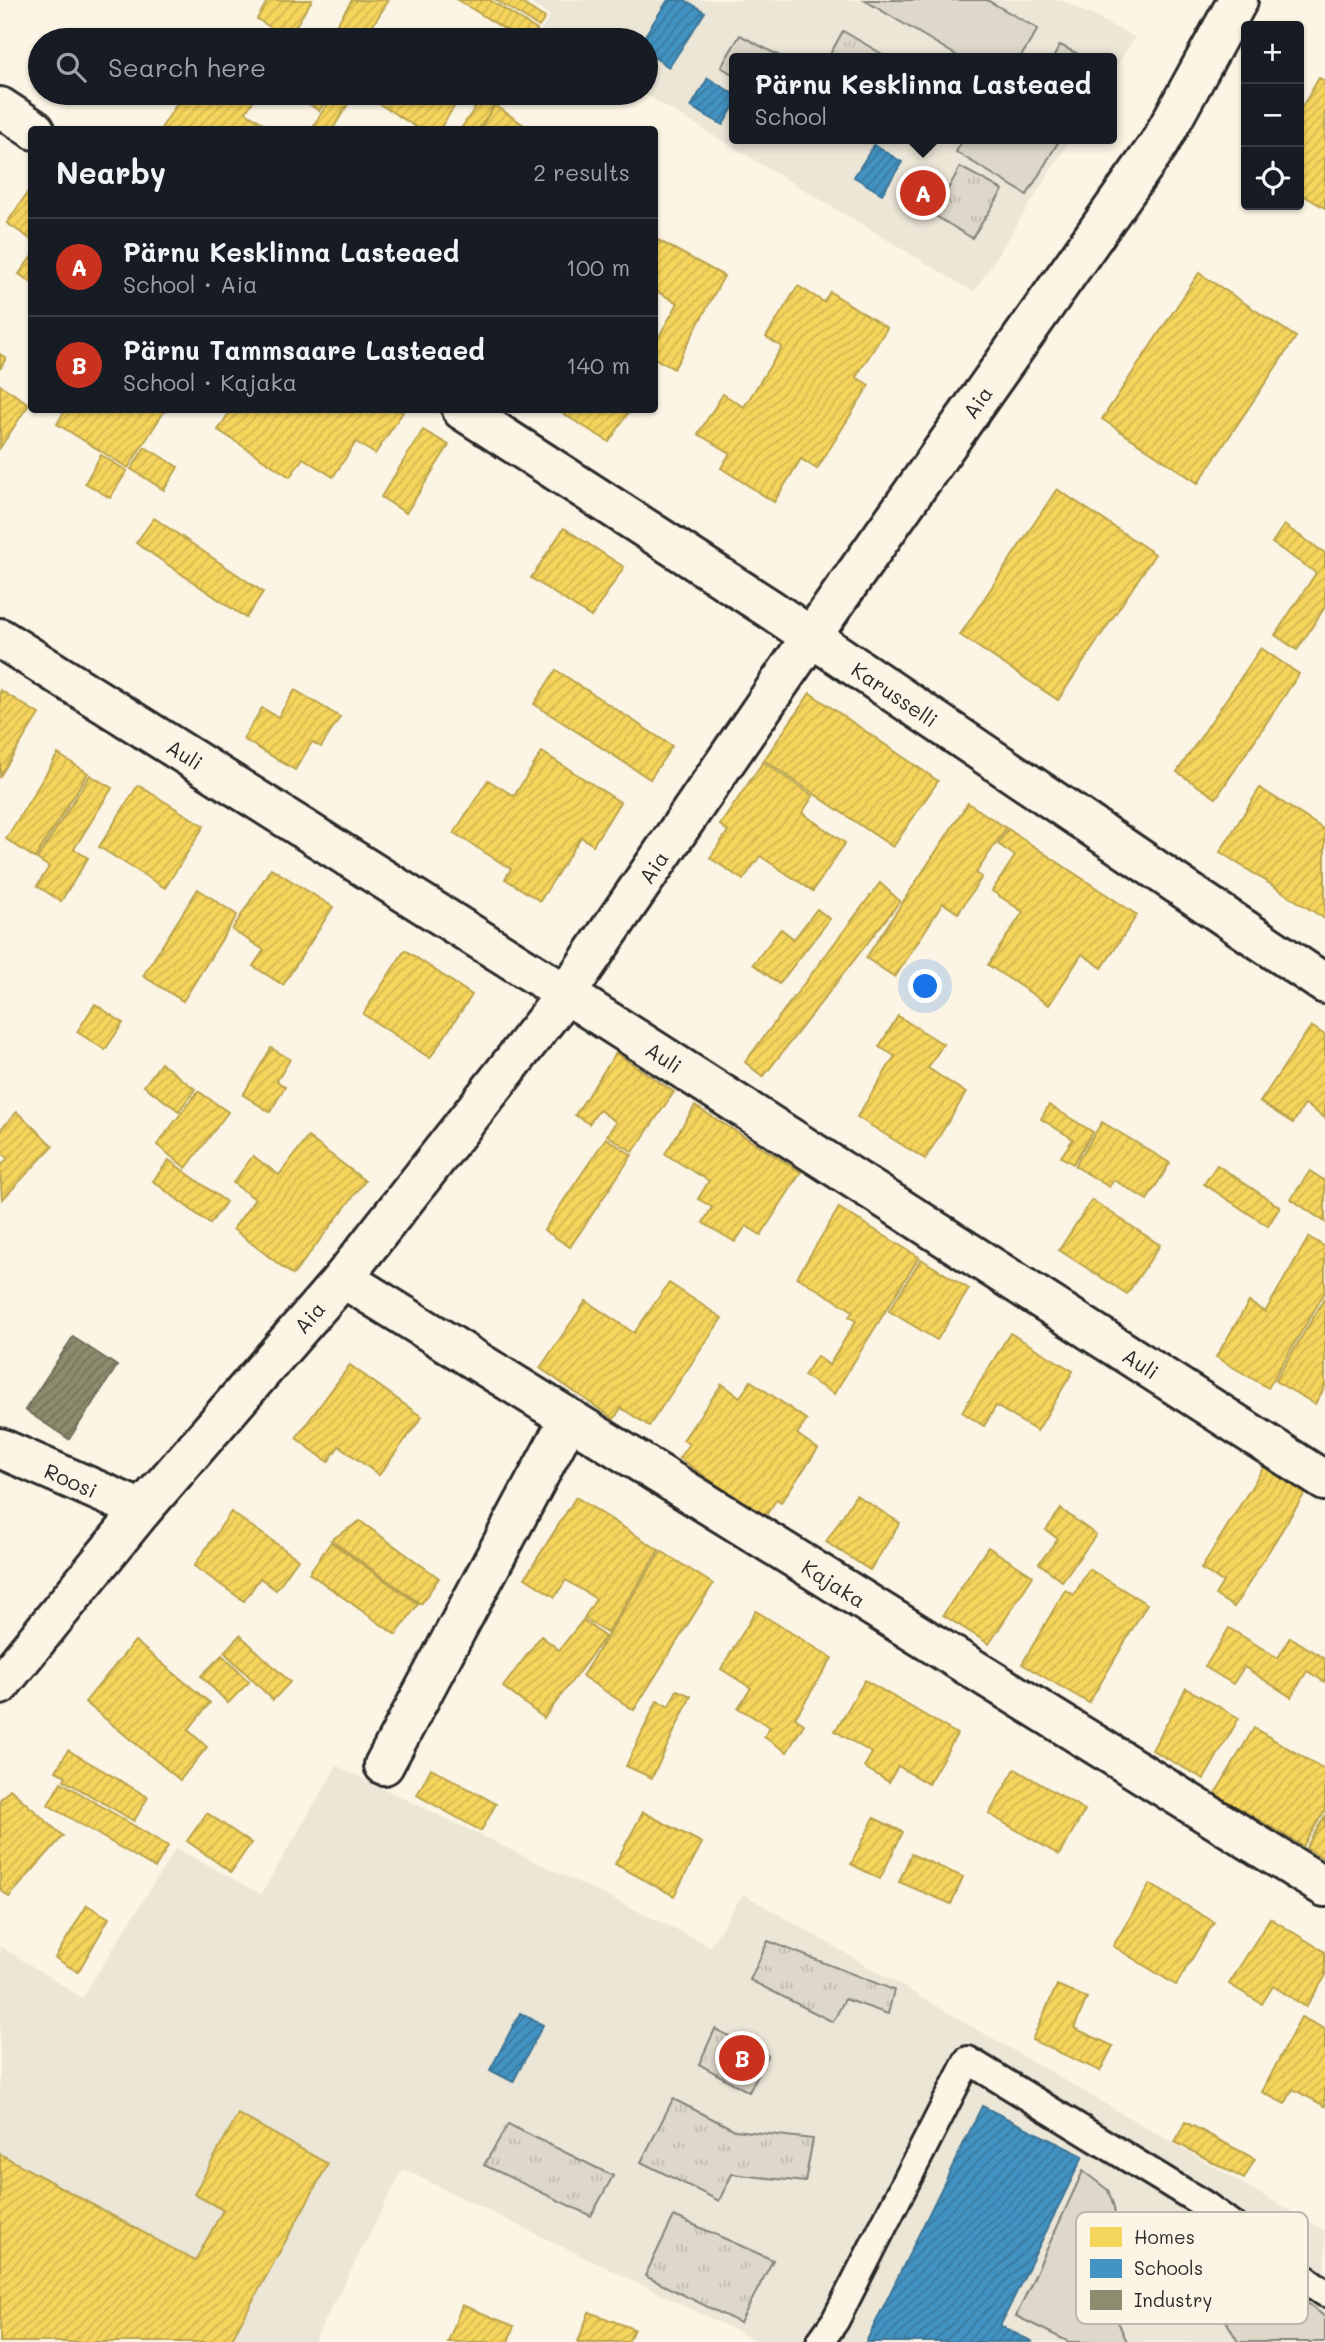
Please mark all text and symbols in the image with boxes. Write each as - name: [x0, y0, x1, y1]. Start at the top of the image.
- map controls: [1241, 21, 1304, 210]
- button: +: [1241, 21, 1304, 84]
- search box: [28, 28, 658, 105]
- icon: search: [52, 48, 90, 86]
- text: Search here: [108, 50, 266, 84]
- popup: [729, 53, 1117, 144]
- text: Pärnu Kesklinna Lasteaed: [755, 67, 1091, 101]
- button: −: [1241, 84, 1304, 147]
- text: School: [755, 101, 827, 131]
- button: locate: [1241, 147, 1304, 210]
- text: Nearby: [56, 152, 166, 192]
- text: 2 results: [533, 157, 630, 187]
- pin: A: [900, 167, 946, 219]
- text: Pärnu Kesklinna Lasteaed: [123, 235, 459, 269]
- text: A: [71, 252, 87, 282]
- text: 100 m: [566, 252, 630, 282]
- text: School · Aia: [123, 269, 258, 299]
- text: Pärnu Tammsaare Lasteaed: [123, 333, 485, 367]
- text: B: [71, 350, 87, 380]
- text: 140 m: [566, 350, 630, 380]
- text: School · Kajaka: [123, 367, 297, 397]
- street label: Aia: [956, 380, 998, 424]
- street label: Karusselli: [847, 655, 943, 733]
- street label: Auli: [162, 733, 208, 775]
- street label: Aia: [632, 845, 674, 889]
- your location: [908, 969, 942, 1003]
- street label: Auli: [641, 1035, 687, 1079]
- street label: Aia: [288, 1295, 330, 1339]
- street label: Auli: [1118, 1341, 1164, 1385]
- street label: Roosi: [40, 1456, 102, 1504]
- street label: Kajaka: [797, 1553, 871, 1613]
- pin: B: [719, 2032, 765, 2084]
- legend: [1076, 2212, 1308, 2324]
- text: Homes: [1134, 2224, 1195, 2249]
- text: Schools: [1134, 2255, 1203, 2280]
- text: Industry: [1134, 2287, 1212, 2312]

